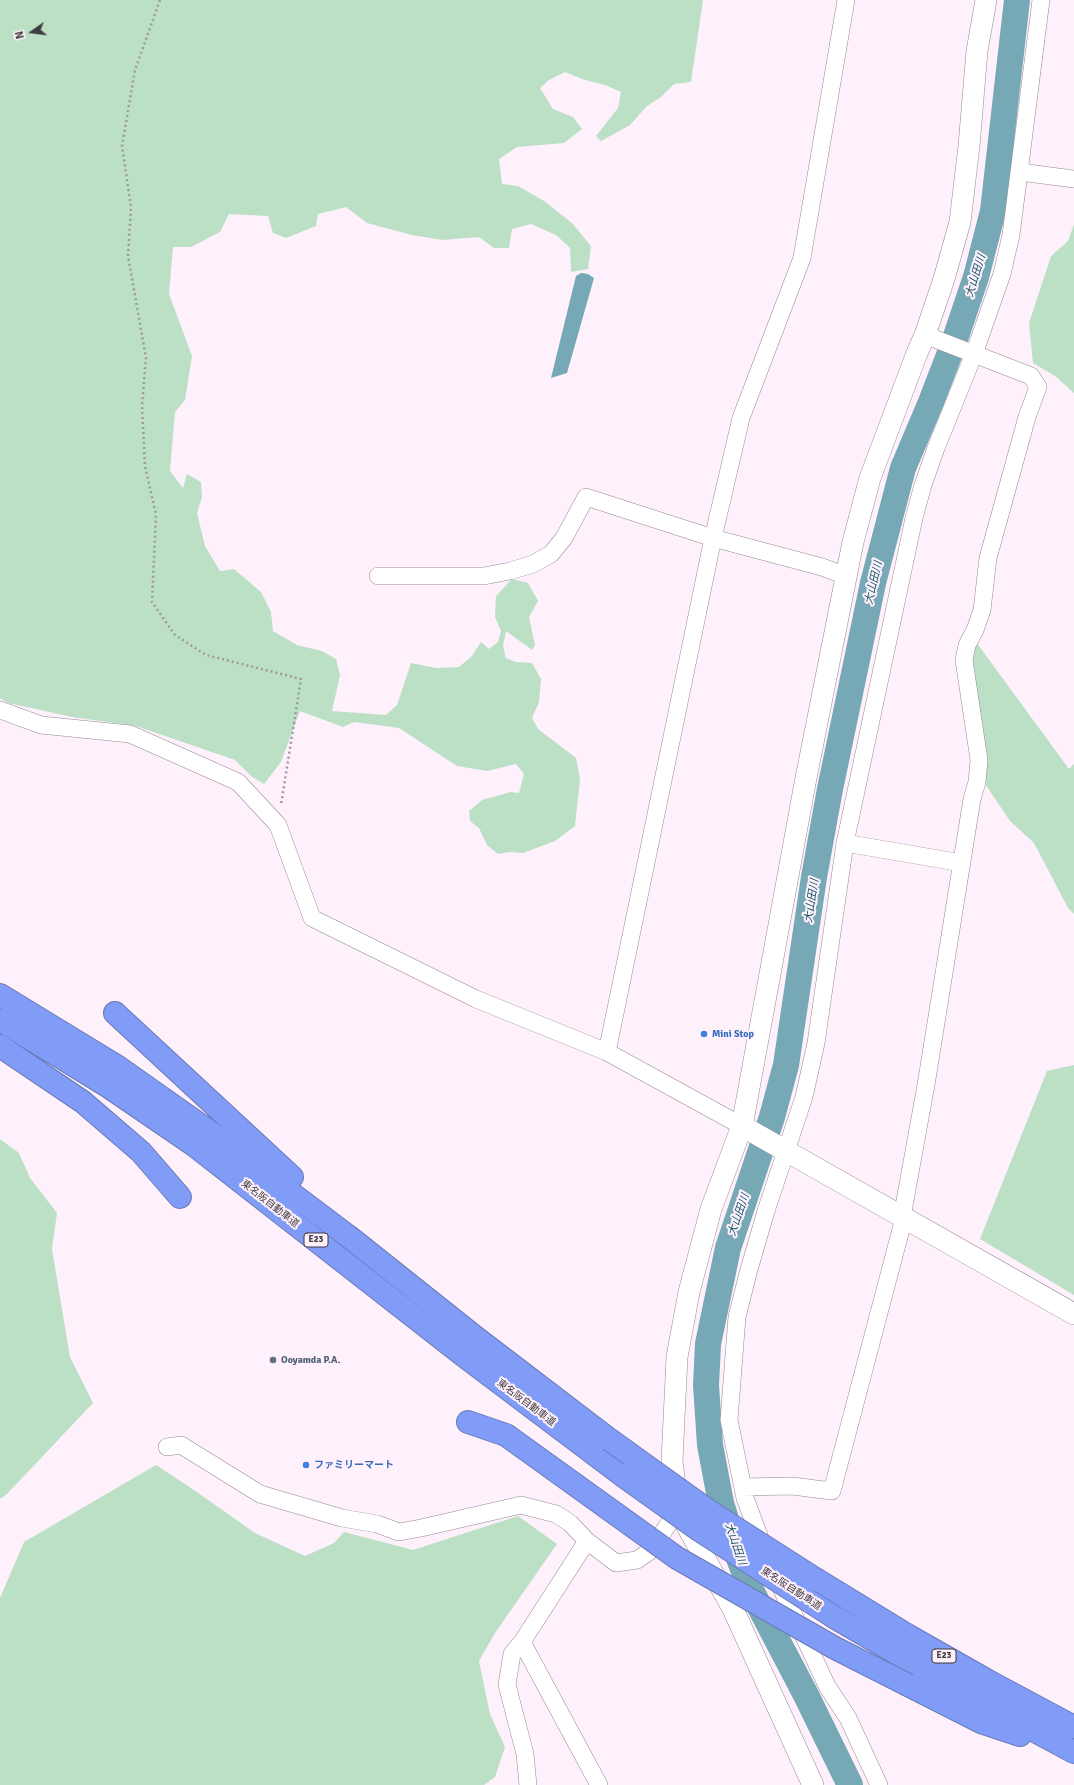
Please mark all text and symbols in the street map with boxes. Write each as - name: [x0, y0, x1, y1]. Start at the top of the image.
- north arrow: [12, 12, 52, 52]
- text: N: [13, 30, 27, 40]
- water label: 大山田川: [963, 253, 989, 299]
- water label: 大山田川: [863, 560, 885, 606]
- water label: 大山田川: [802, 878, 822, 924]
- place label: Mini Stop: [712, 1028, 754, 1040]
- marker: Mini Stop: [699, 1029, 709, 1039]
- street label: 東名阪自動車道: [239, 1178, 301, 1230]
- water label: 大山田川: [726, 1192, 752, 1238]
- road number: E23: [304, 1233, 328, 1247]
- place label: Ooyamda P.A.: [281, 1354, 341, 1366]
- marker: Ooyamda P.A.: [268, 1355, 278, 1365]
- street label: 東名阪自動車道: [494, 1377, 558, 1429]
- place label: ファミリーマート: [314, 1459, 394, 1471]
- marker: ファミリーマート: [301, 1460, 311, 1470]
- water label: 大山田川: [722, 1521, 748, 1567]
- street label: 東名阪自動車道: [758, 1565, 824, 1613]
- road number: E23: [932, 1649, 956, 1663]

